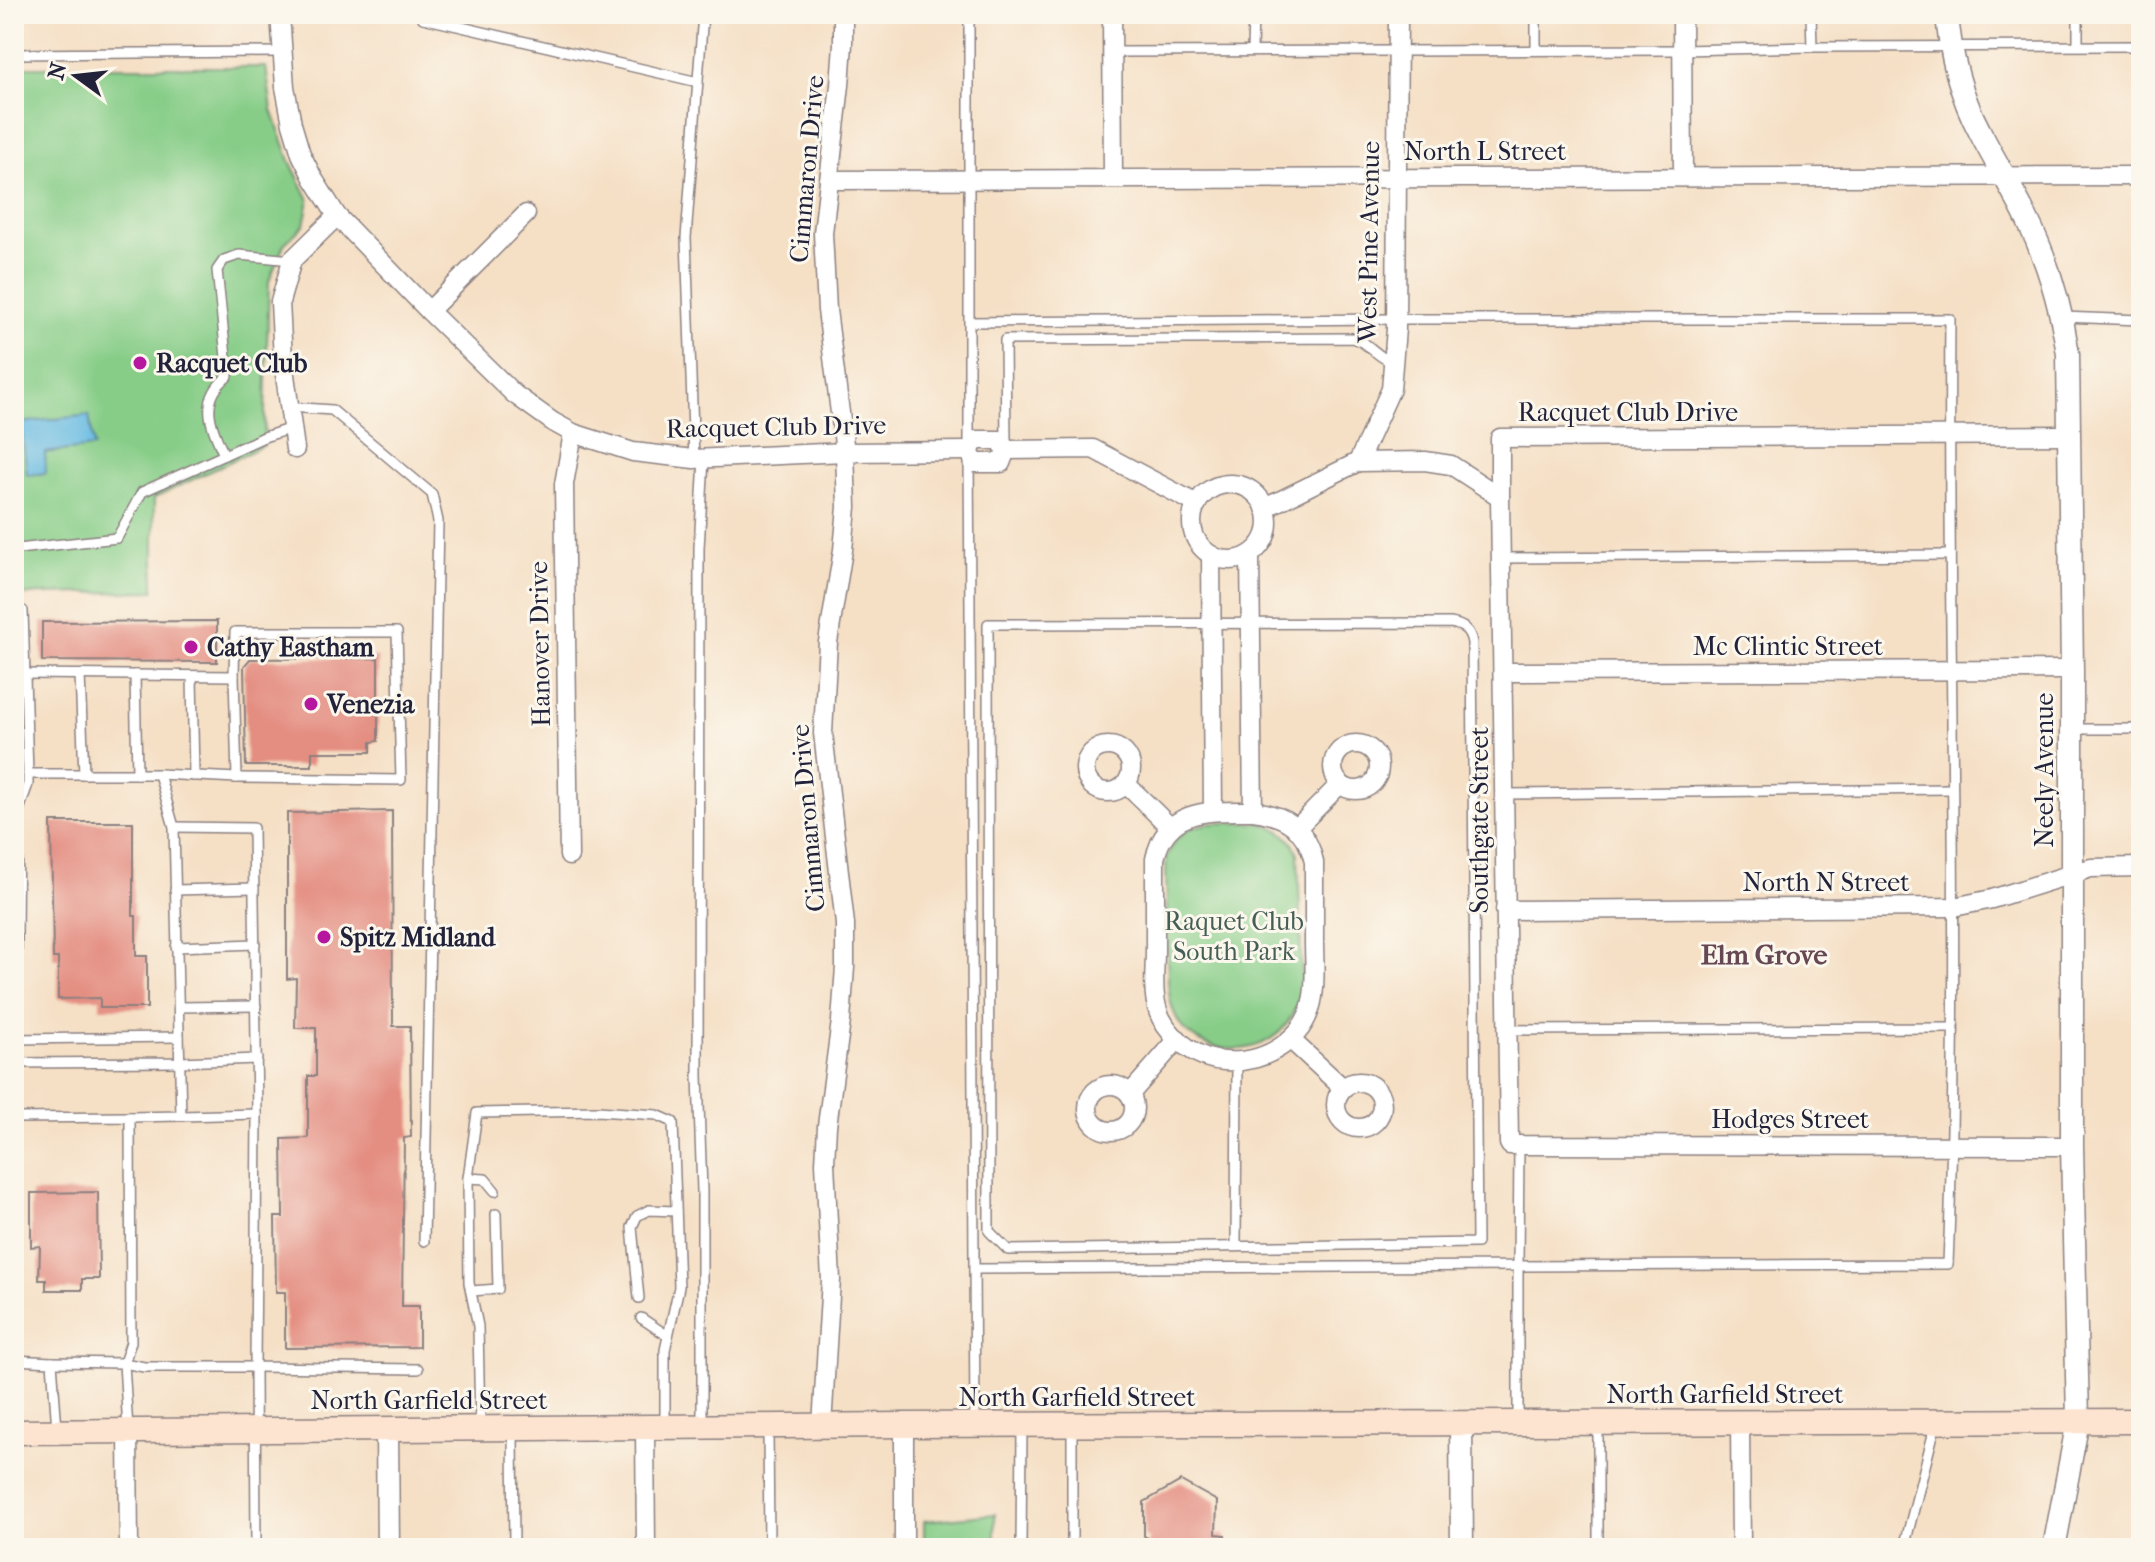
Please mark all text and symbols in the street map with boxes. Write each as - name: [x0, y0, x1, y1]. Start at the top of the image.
- north arrow: [36, 36, 116, 116]
- text: N: [43, 59, 72, 83]
- street label: Cimmaron Drive: [783, 74, 831, 264]
- street label: North L Street: [1404, 136, 1567, 167]
- street label: West Pine Avenue: [1352, 141, 1386, 344]
- place label: Racquet Club: [156, 348, 308, 379]
- marker: Racquet Club: [131, 354, 149, 372]
- street label: Racquet Club Drive: [1518, 397, 1738, 428]
- street label: Racquet Club Drive: [666, 410, 887, 444]
- street label: Hanover Drive: [523, 561, 557, 727]
- street label: Mc Clintic Street: [1693, 631, 1884, 662]
- place label: Cathy Eastham: [207, 632, 374, 663]
- marker: Cathy Eastham: [182, 638, 200, 656]
- place label: Venezia: [326, 689, 415, 720]
- street label: Neely Avenue: [2029, 692, 2060, 847]
- marker: Venezia: [302, 695, 320, 713]
- street label: Cimmaron Drive: [784, 723, 832, 913]
- street label: Southgate Street: [1464, 726, 1495, 914]
- street label: North N Street: [1743, 867, 1910, 898]
- park label: Raquet Club South Park: [1164, 906, 1304, 967]
- place label: Spitz Midland: [340, 922, 496, 953]
- marker: Spitz Midland: [315, 928, 333, 946]
- district label: Elm Grove: [1701, 938, 1827, 971]
- street label: Hodges Street: [1711, 1104, 1870, 1135]
- street label: North Garfield Street: [1607, 1379, 1844, 1410]
- street label: North Garfield Street: [959, 1382, 1196, 1413]
- street label: North Garfield Street: [311, 1385, 548, 1416]

